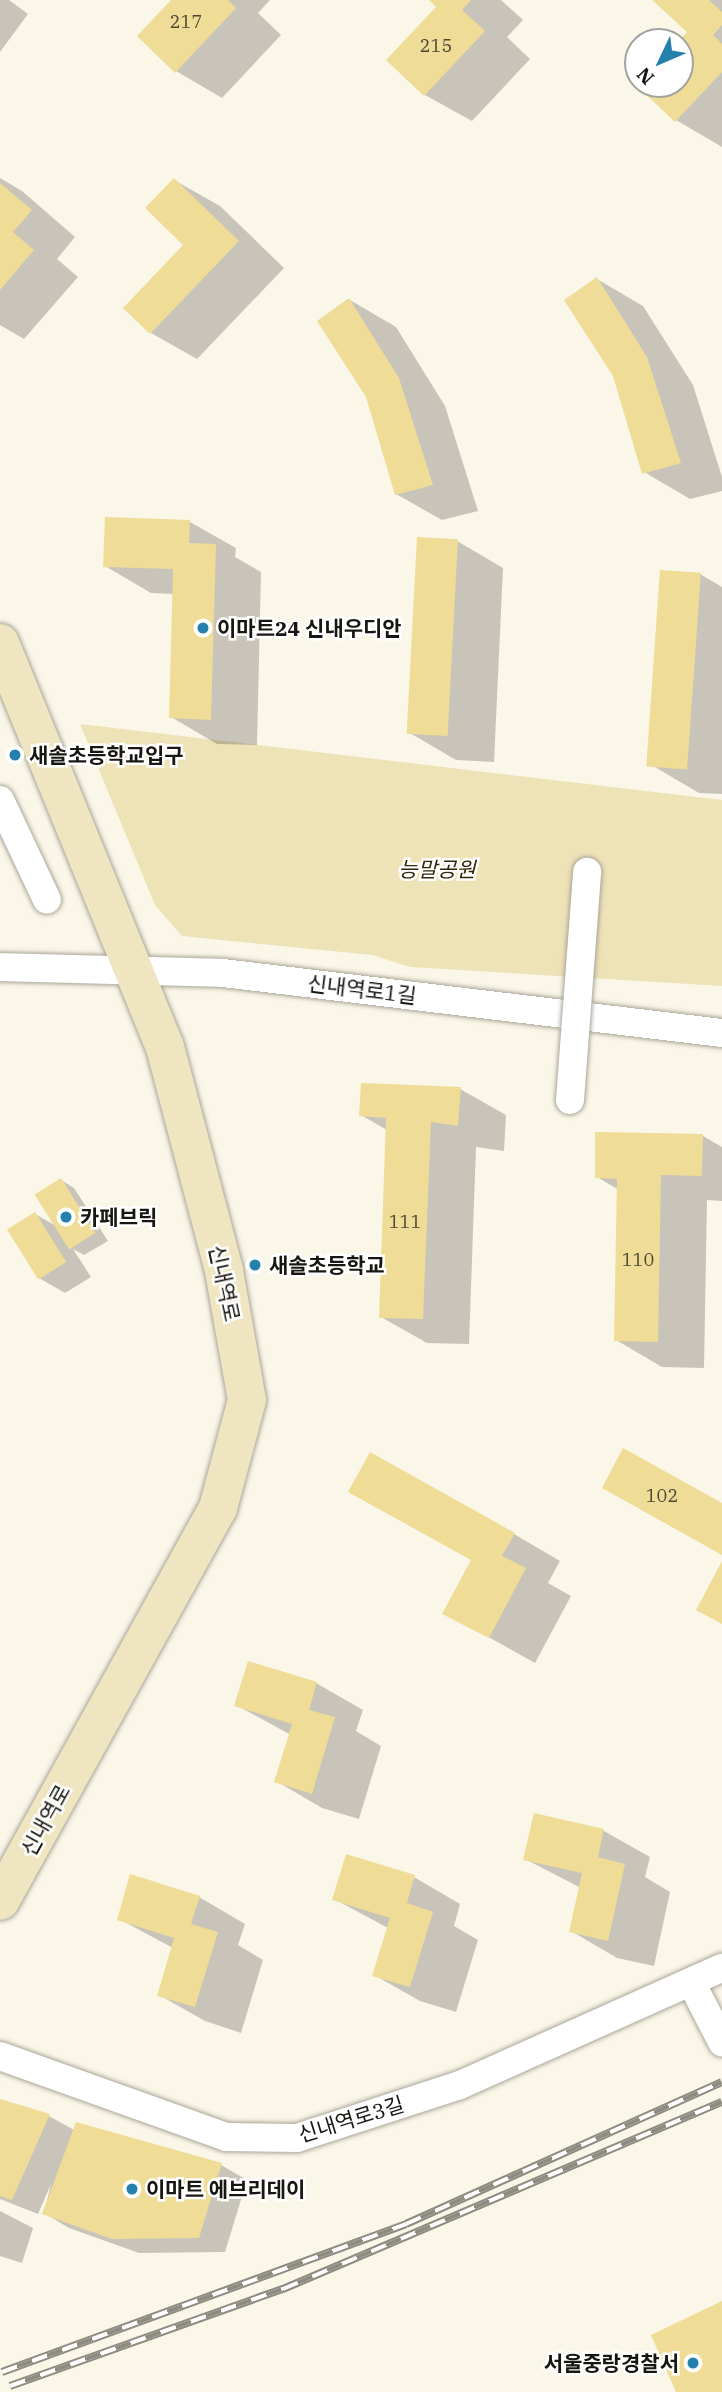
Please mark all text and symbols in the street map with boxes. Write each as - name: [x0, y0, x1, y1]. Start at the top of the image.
- house number: 217: [170, 11, 202, 33]
- north arrow: [624, 28, 694, 98]
- house number: 215: [420, 35, 452, 57]
- text: N: [631, 62, 659, 90]
- place label: 이마트24 신내우디안: [217, 615, 402, 641]
- marker: 이마트24 신내우디안: [195, 620, 211, 636]
- place label: 새솔초등학교입구: [29, 742, 184, 768]
- marker: 새솔초등학교입구: [7, 747, 23, 763]
- park label: 능말공원: [398, 856, 476, 882]
- street label: 신내역로1길: [306, 970, 418, 1008]
- place label: 카페브릭: [80, 1204, 157, 1230]
- marker: 카페브릭: [58, 1209, 74, 1225]
- house number: 111: [389, 1211, 421, 1233]
- street label: 신내역로: [205, 1243, 245, 1323]
- house number: 110: [622, 1249, 654, 1271]
- place label: 새솔초등학교: [269, 1252, 385, 1278]
- marker: 새솔초등학교: [247, 1257, 263, 1273]
- house number: 102: [646, 1485, 678, 1507]
- street label: 신내역로: [15, 1780, 75, 1860]
- street label: 신내역로3길: [295, 2091, 407, 2147]
- place label: 이마트 에브리데이: [146, 2176, 305, 2202]
- marker: 이마트 에브리데이: [124, 2181, 140, 2197]
- place label: 서울중랑경찰서: [544, 2350, 679, 2376]
- marker: 서울중랑경찰서: [685, 2355, 701, 2371]

